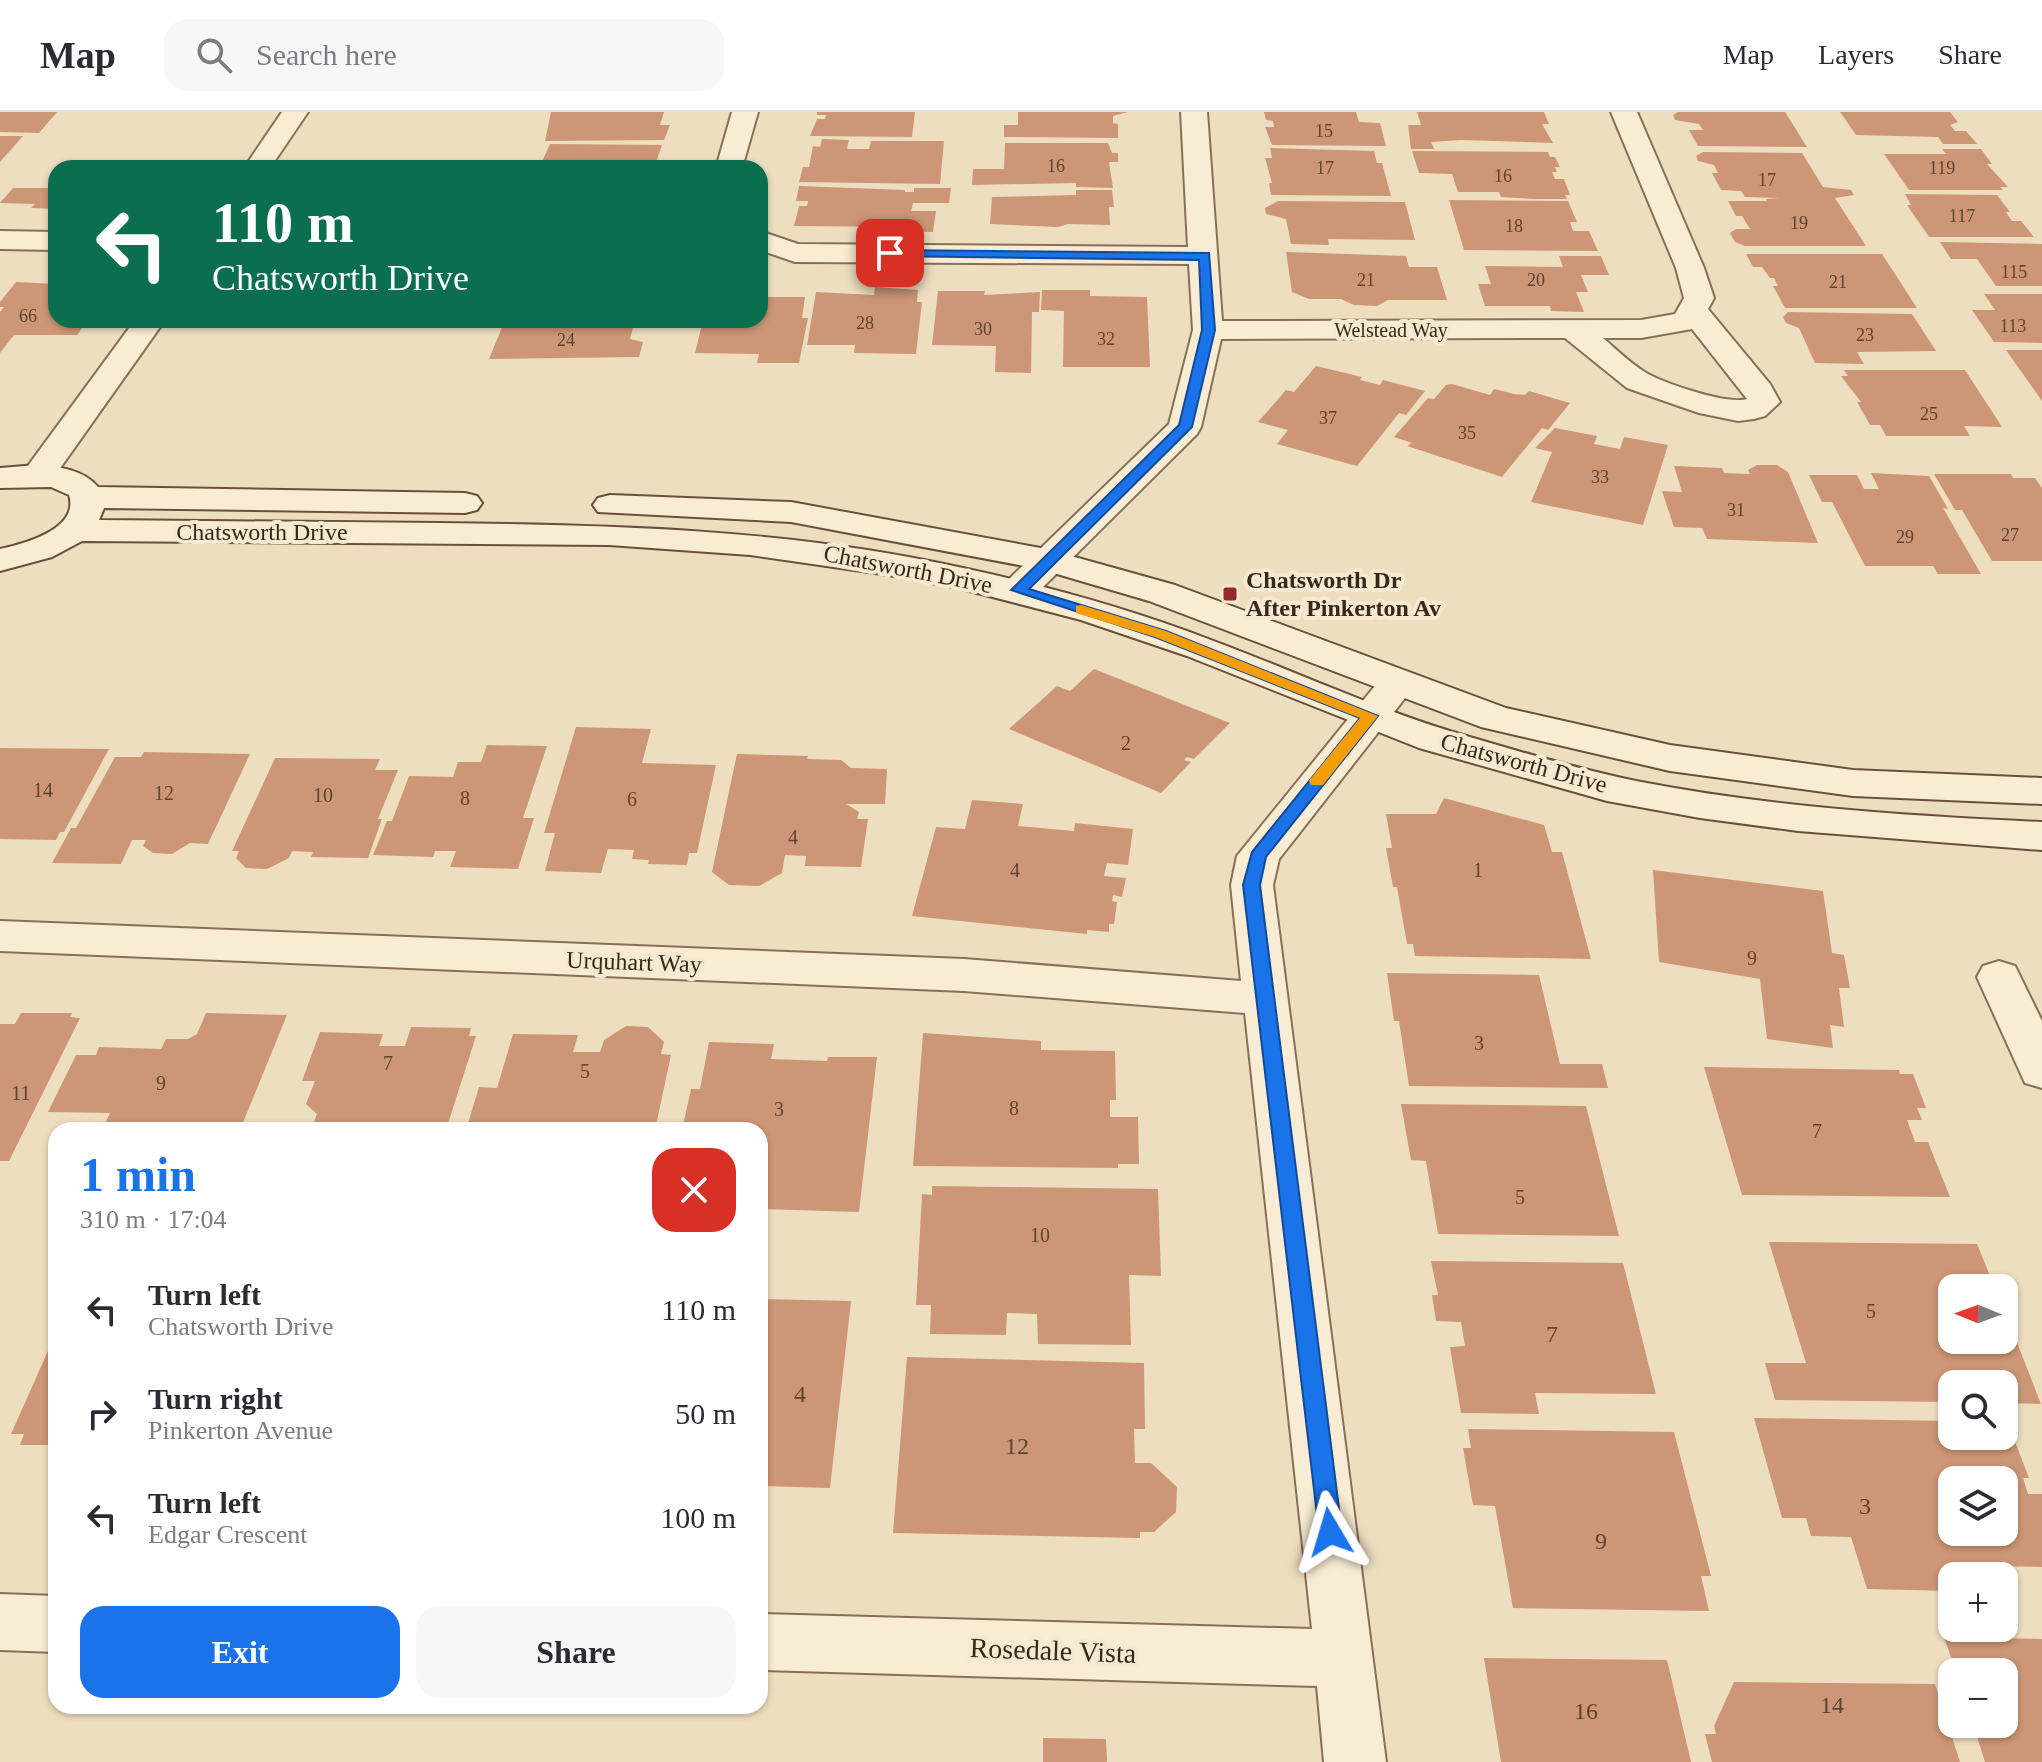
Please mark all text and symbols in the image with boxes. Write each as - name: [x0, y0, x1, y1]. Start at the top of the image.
- search box: [164, 19, 724, 91]
- icon: search: [192, 33, 236, 77]
- text: Map: [40, 34, 116, 76]
- text: Search here: [256, 38, 397, 71]
- text: Map: [1723, 39, 1774, 70]
- text: Layers: [1818, 39, 1894, 70]
- text: Share: [1938, 39, 2002, 70]
- house number: 15: [1315, 121, 1333, 141]
- house number: 16: [1047, 156, 1065, 176]
- house number: 17: [1316, 158, 1334, 178]
- house number: 119: [1929, 158, 1955, 178]
- house number: 16: [1494, 166, 1512, 186]
- house number: 17: [1758, 170, 1776, 190]
- icon: left: [80, 192, 184, 296]
- text: 110 m: [212, 192, 354, 254]
- house number: 117: [1949, 206, 1975, 226]
- house number: 19: [1790, 213, 1808, 233]
- house number: 18: [1505, 216, 1523, 236]
- pin: [856, 219, 924, 287]
- icon: arrive: [868, 231, 912, 275]
- text: Chatsworth Drive: [212, 258, 469, 298]
- house number: 115: [2001, 262, 2027, 282]
- house number: 21: [1357, 270, 1375, 290]
- house number: 20: [1527, 270, 1545, 290]
- house number: 21: [1829, 272, 1847, 292]
- house number: 66: [19, 306, 37, 326]
- house number: 28: [856, 313, 874, 333]
- house number: 113: [2000, 316, 2026, 336]
- house number: 30: [974, 319, 992, 339]
- street label: Welstead Way: [1334, 319, 1448, 342]
- house number: 23: [1856, 325, 1874, 345]
- house number: 32: [1097, 329, 1115, 349]
- house number: 24: [557, 330, 575, 350]
- house number: 25: [1920, 404, 1938, 424]
- house number: 37: [1319, 408, 1337, 428]
- house number: 35: [1458, 423, 1476, 443]
- house number: 33: [1591, 467, 1609, 487]
- house number: 31: [1727, 500, 1745, 520]
- street label: Chatsworth Drive: [176, 519, 348, 545]
- house number: 27: [2001, 525, 2019, 545]
- house number: 29: [1896, 527, 1914, 547]
- street label: Chatsworth Drive: [821, 540, 995, 598]
- place label: Chatsworth Dr After Pinkerton Av: [1246, 567, 1441, 621]
- marker: Chatsworth Dr After Pinkerton Av: [1221, 585, 1239, 603]
- street label: Chatsworth Drive: [1438, 728, 1610, 798]
- house number: 2: [1121, 732, 1131, 754]
- house number: 14: [33, 779, 53, 801]
- house number: 12: [154, 782, 174, 804]
- house number: 10: [313, 784, 333, 806]
- house number: 8: [460, 787, 470, 809]
- house number: 6: [627, 788, 637, 810]
- house number: 4: [788, 826, 798, 848]
- house number: 4: [1010, 859, 1020, 881]
- house number: 1: [1473, 859, 1483, 881]
- street label: Urquhart Way: [566, 947, 702, 977]
- house number: 9: [1747, 947, 1757, 969]
- house number: 3: [1474, 1032, 1484, 1054]
- house number: 7: [383, 1052, 393, 1074]
- house number: 5: [580, 1060, 590, 1082]
- house number: 9: [156, 1072, 166, 1094]
- house number: 11: [11, 1082, 31, 1104]
- house number: 8: [1009, 1097, 1019, 1119]
- house number: 3: [774, 1098, 784, 1120]
- house number: 7: [1812, 1120, 1822, 1142]
- text: 1 min: [80, 1148, 196, 1201]
- button: close: [652, 1148, 736, 1232]
- house number: 5: [1515, 1186, 1525, 1208]
- text: 310 m · 17:04: [80, 1205, 227, 1234]
- house number: 10: [1030, 1224, 1050, 1246]
- north arrow: [1938, 1274, 2018, 1354]
- map controls: [1938, 1274, 2018, 1738]
- text: Turn left: [148, 1278, 261, 1311]
- icon: left: [80, 1288, 124, 1332]
- text: 110 m: [661, 1293, 736, 1326]
- house number: 5: [1866, 1300, 1876, 1322]
- text: Chatsworth Drive: [148, 1312, 334, 1341]
- house number: 7: [1546, 1321, 1558, 1347]
- button: search: [1938, 1370, 2018, 1450]
- house number: 4: [794, 1381, 806, 1407]
- text: Turn right: [148, 1382, 283, 1415]
- icon: right: [80, 1392, 124, 1436]
- text: 50 m: [675, 1397, 736, 1430]
- text: Pinkerton Avenue: [148, 1416, 333, 1445]
- house number: 12: [1005, 1433, 1029, 1459]
- button: layers: [1938, 1466, 2018, 1546]
- text: Turn left: [148, 1486, 261, 1519]
- position arrow: [1288, 1490, 1372, 1574]
- house number: 3: [1859, 1493, 1871, 1519]
- icon: left: [80, 1496, 124, 1540]
- text: 100 m: [660, 1501, 736, 1534]
- text: Edgar Crescent: [148, 1520, 308, 1549]
- house number: 9: [1595, 1528, 1607, 1554]
- button: +: [1938, 1562, 2018, 1642]
- button: Exit: [80, 1606, 400, 1698]
- button: Share: [416, 1606, 736, 1698]
- street label: Rosedale Vista: [969, 1632, 1137, 1669]
- button: −: [1938, 1658, 2018, 1738]
- house number: 14: [1820, 1692, 1844, 1718]
- house number: 16: [1574, 1698, 1598, 1724]

